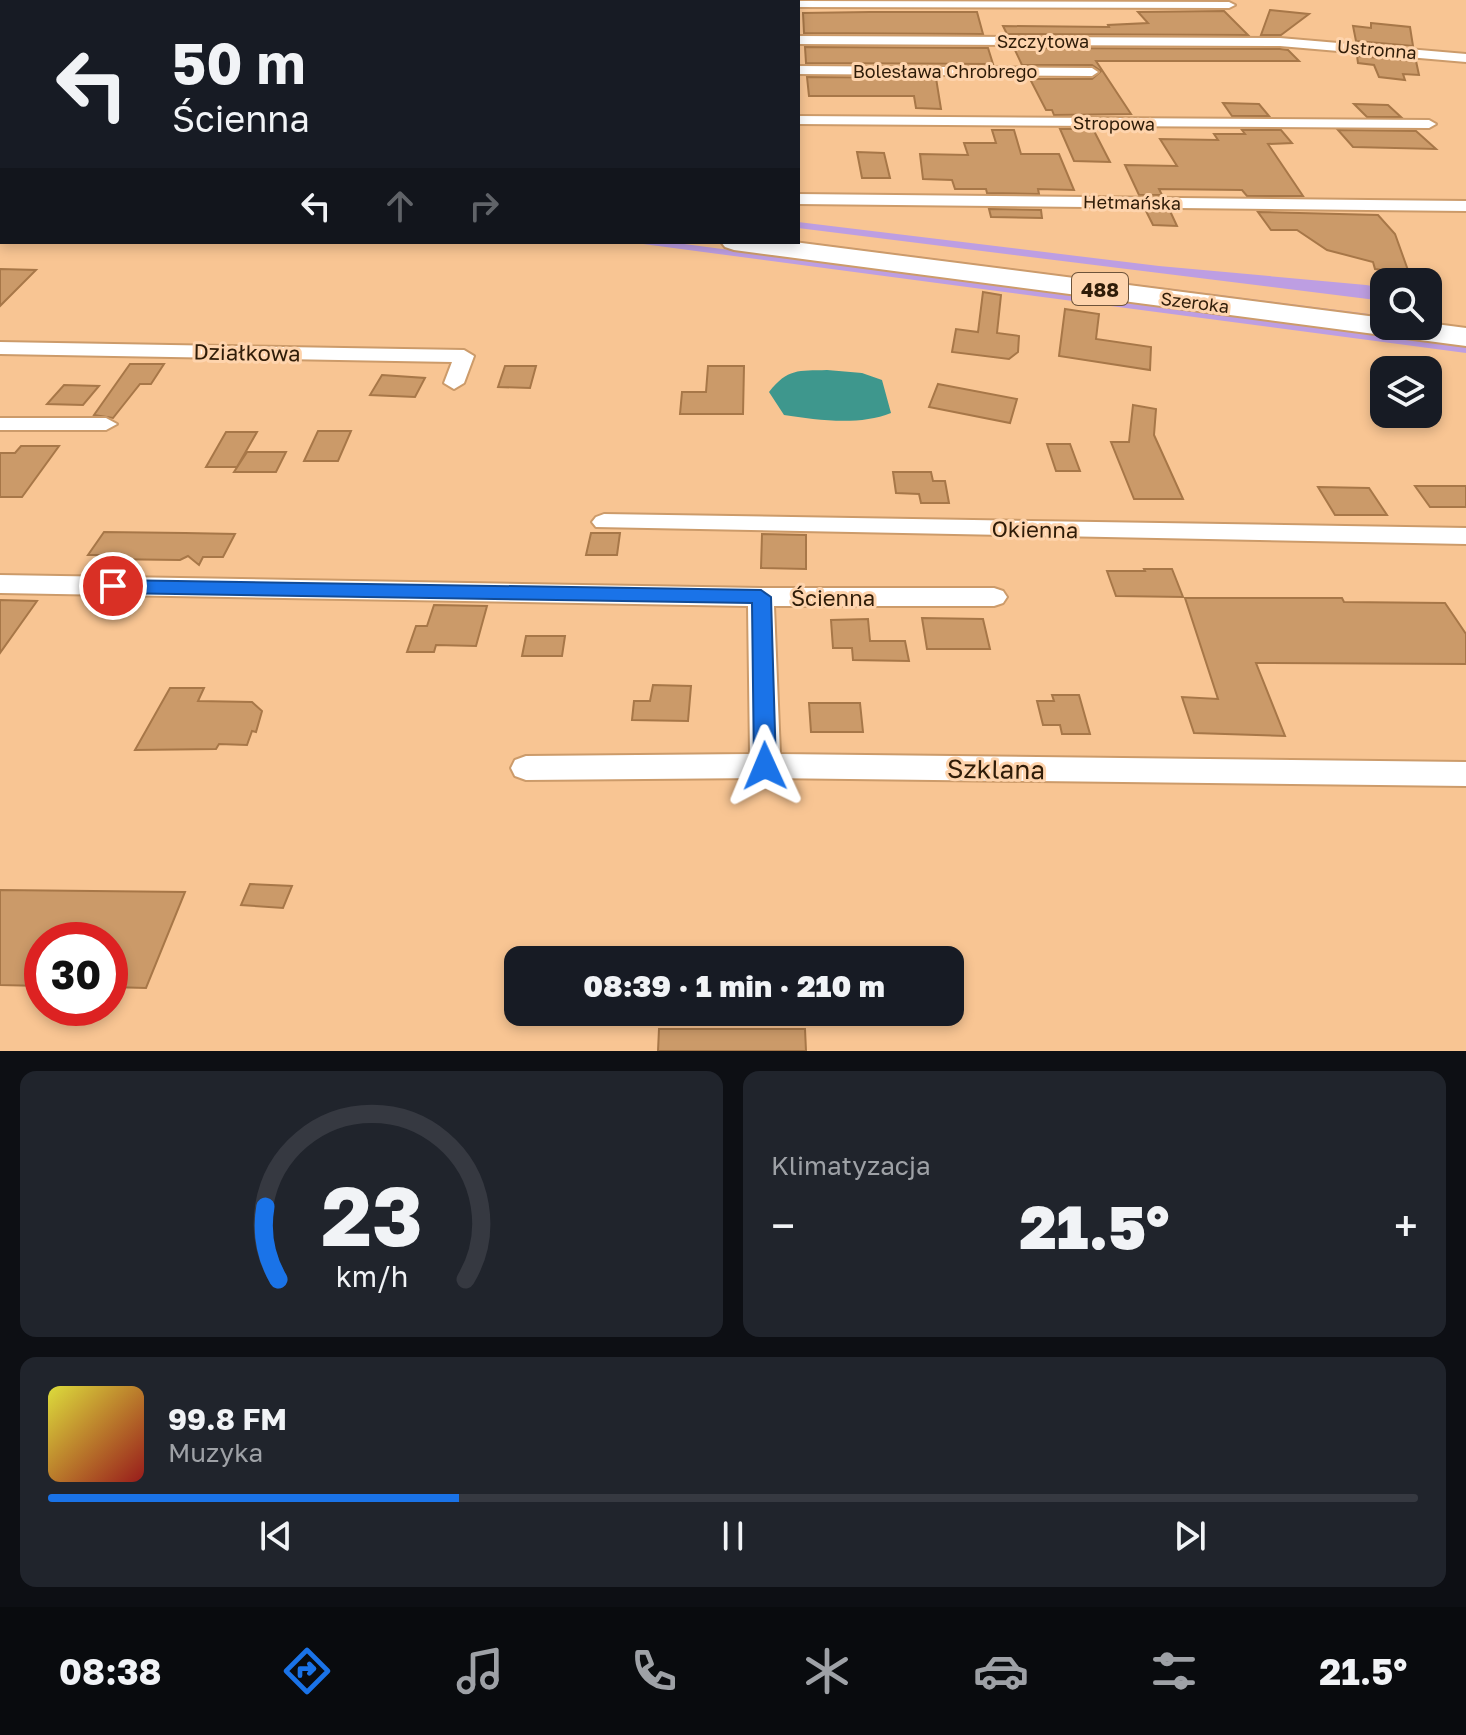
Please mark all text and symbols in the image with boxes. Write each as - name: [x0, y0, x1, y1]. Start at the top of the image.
- text: 50 m: [172, 29, 306, 96]
- street label: Szczytowa: [997, 30, 1089, 52]
- icon: left: [40, 32, 144, 136]
- street label: Ustronna: [1336, 35, 1418, 63]
- street label: Bolesława Chrobrego: [853, 60, 1037, 82]
- text: Ścienna: [172, 97, 310, 140]
- street label: Stropowa: [1073, 111, 1155, 135]
- icon: left: [294, 184, 338, 228]
- icon: ahead: [378, 184, 422, 228]
- icon: right: [462, 184, 506, 228]
- street label: Hetmańska: [1083, 190, 1181, 214]
- map controls: [1370, 268, 1442, 428]
- button: search: [1370, 268, 1442, 340]
- road number: 488: [1072, 273, 1128, 305]
- street label: Szeroka: [1160, 287, 1230, 317]
- street label: Działkowa: [193, 338, 301, 366]
- button: layers: [1370, 356, 1442, 428]
- street label: Okienna: [991, 515, 1079, 543]
- pin: [79, 552, 147, 620]
- icon: arrive: [91, 564, 135, 608]
- street label: Ścienna: [791, 584, 875, 611]
- position arrow: [723, 724, 807, 808]
- street label: Szklana: [947, 753, 1045, 785]
- speed limit sign: 30: [24, 922, 128, 1026]
- text: 08:39 · 1 min · 210 m: [583, 968, 885, 1004]
- text: Klimatyzacja: [771, 1150, 931, 1181]
- text: 23: [321, 1164, 422, 1264]
- text: 21.5°: [1020, 1190, 1169, 1262]
- text: −: [771, 1199, 795, 1252]
- text: +: [1394, 1199, 1418, 1252]
- text: km/h: [335, 1259, 408, 1293]
- text: 99.8 FM: [168, 1401, 287, 1437]
- text: Muzyka: [168, 1437, 263, 1468]
- icon: previous: [254, 1514, 298, 1558]
- icon: pause: [711, 1514, 755, 1558]
- icon: next: [1168, 1514, 1212, 1558]
- icon: directions: [279, 1643, 335, 1699]
- icon: music: [452, 1643, 508, 1699]
- icon: phone: [626, 1643, 682, 1699]
- icon: climate: [799, 1643, 855, 1699]
- icon: car: [973, 1643, 1029, 1699]
- icon: filters: [1146, 1643, 1202, 1699]
- text: 08:38: [59, 1650, 162, 1693]
- text: 21.5°: [1319, 1650, 1407, 1693]

